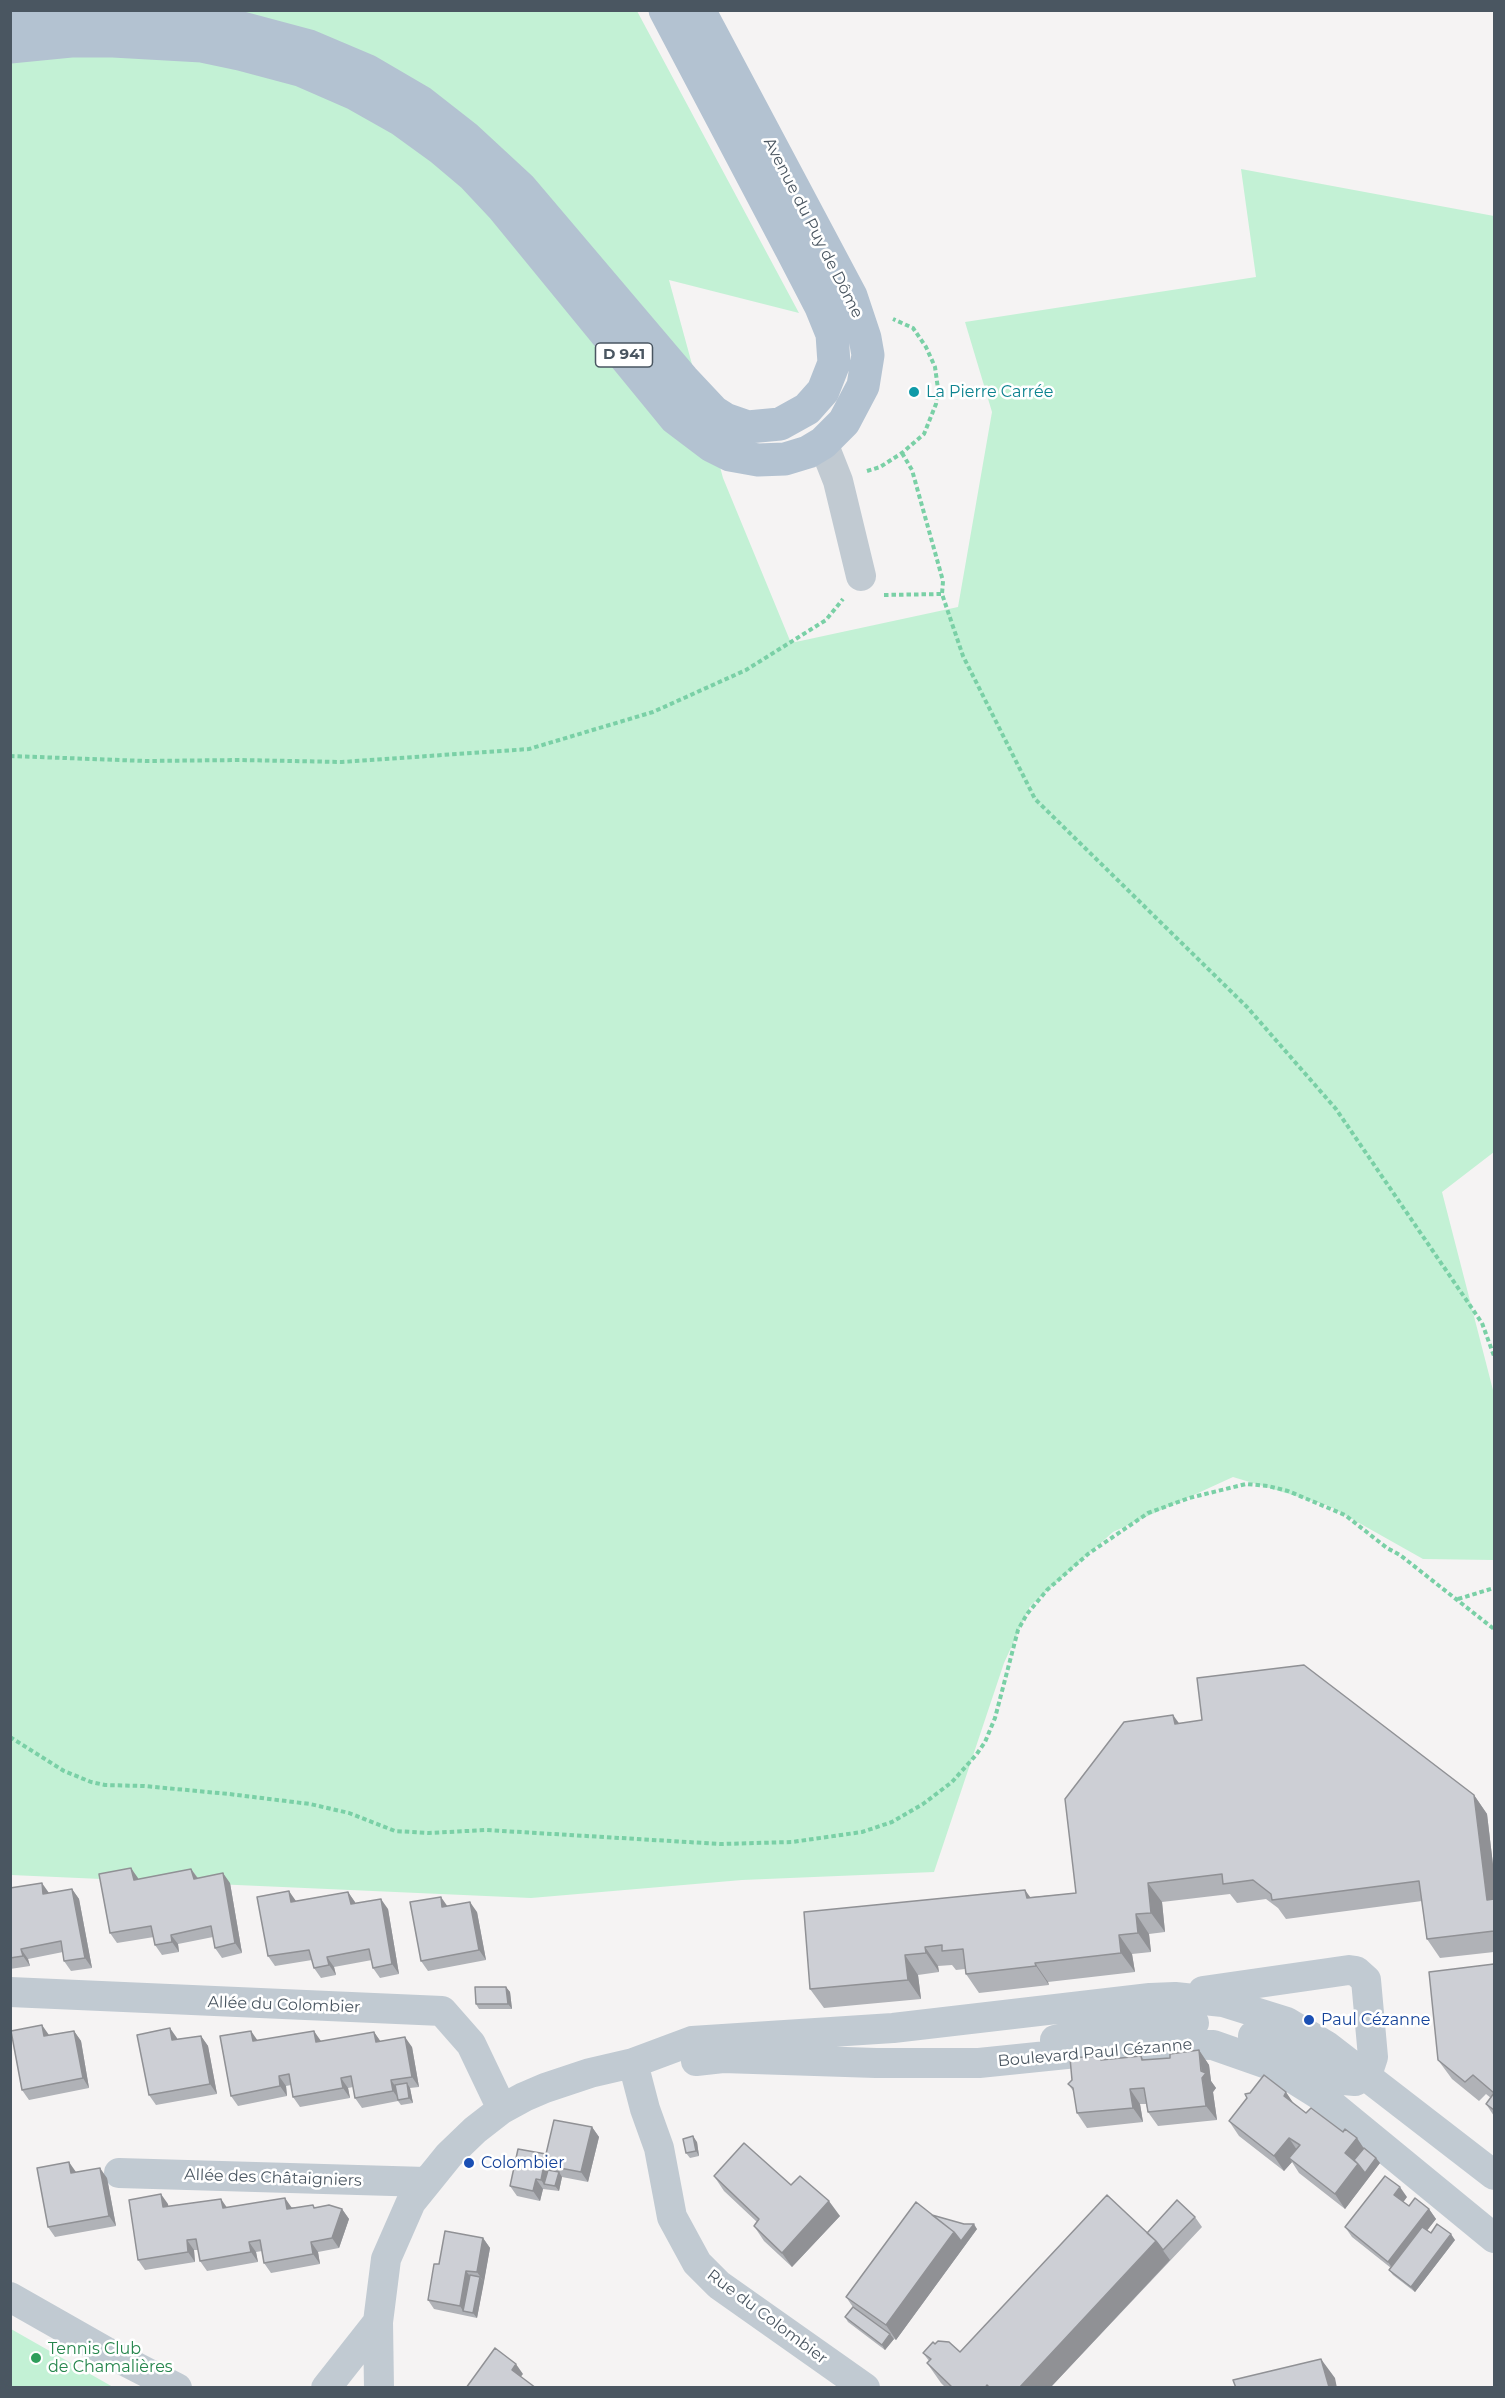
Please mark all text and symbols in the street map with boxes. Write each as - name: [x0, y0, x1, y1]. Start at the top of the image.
- street label: Avenue du Puy de Dôme: [759, 135, 867, 321]
- road number: D 941: [596, 343, 652, 367]
- place label: La Pierre Carrée: [926, 382, 1053, 402]
- marker: La Pierre Carrée: [907, 385, 921, 399]
- street label: Allée du Colombier: [207, 1993, 361, 2017]
- place label: Paul Cézanne: [1321, 2010, 1430, 2030]
- marker: Paul Cézanne: [1302, 2013, 1316, 2027]
- street label: Boulevard Paul Cézanne: [997, 2035, 1193, 2071]
- place label: Colombier: [481, 2153, 565, 2173]
- marker: Colombier: [462, 2156, 476, 2170]
- street label: Allée des Châtaigniers: [184, 2165, 362, 2191]
- street label: Rue du Colombier: [703, 2266, 831, 2368]
- place label: Tennis Club de Chamalières: [48, 2339, 173, 2377]
- marker: Tennis Club de Chamalières: [29, 2351, 43, 2365]

